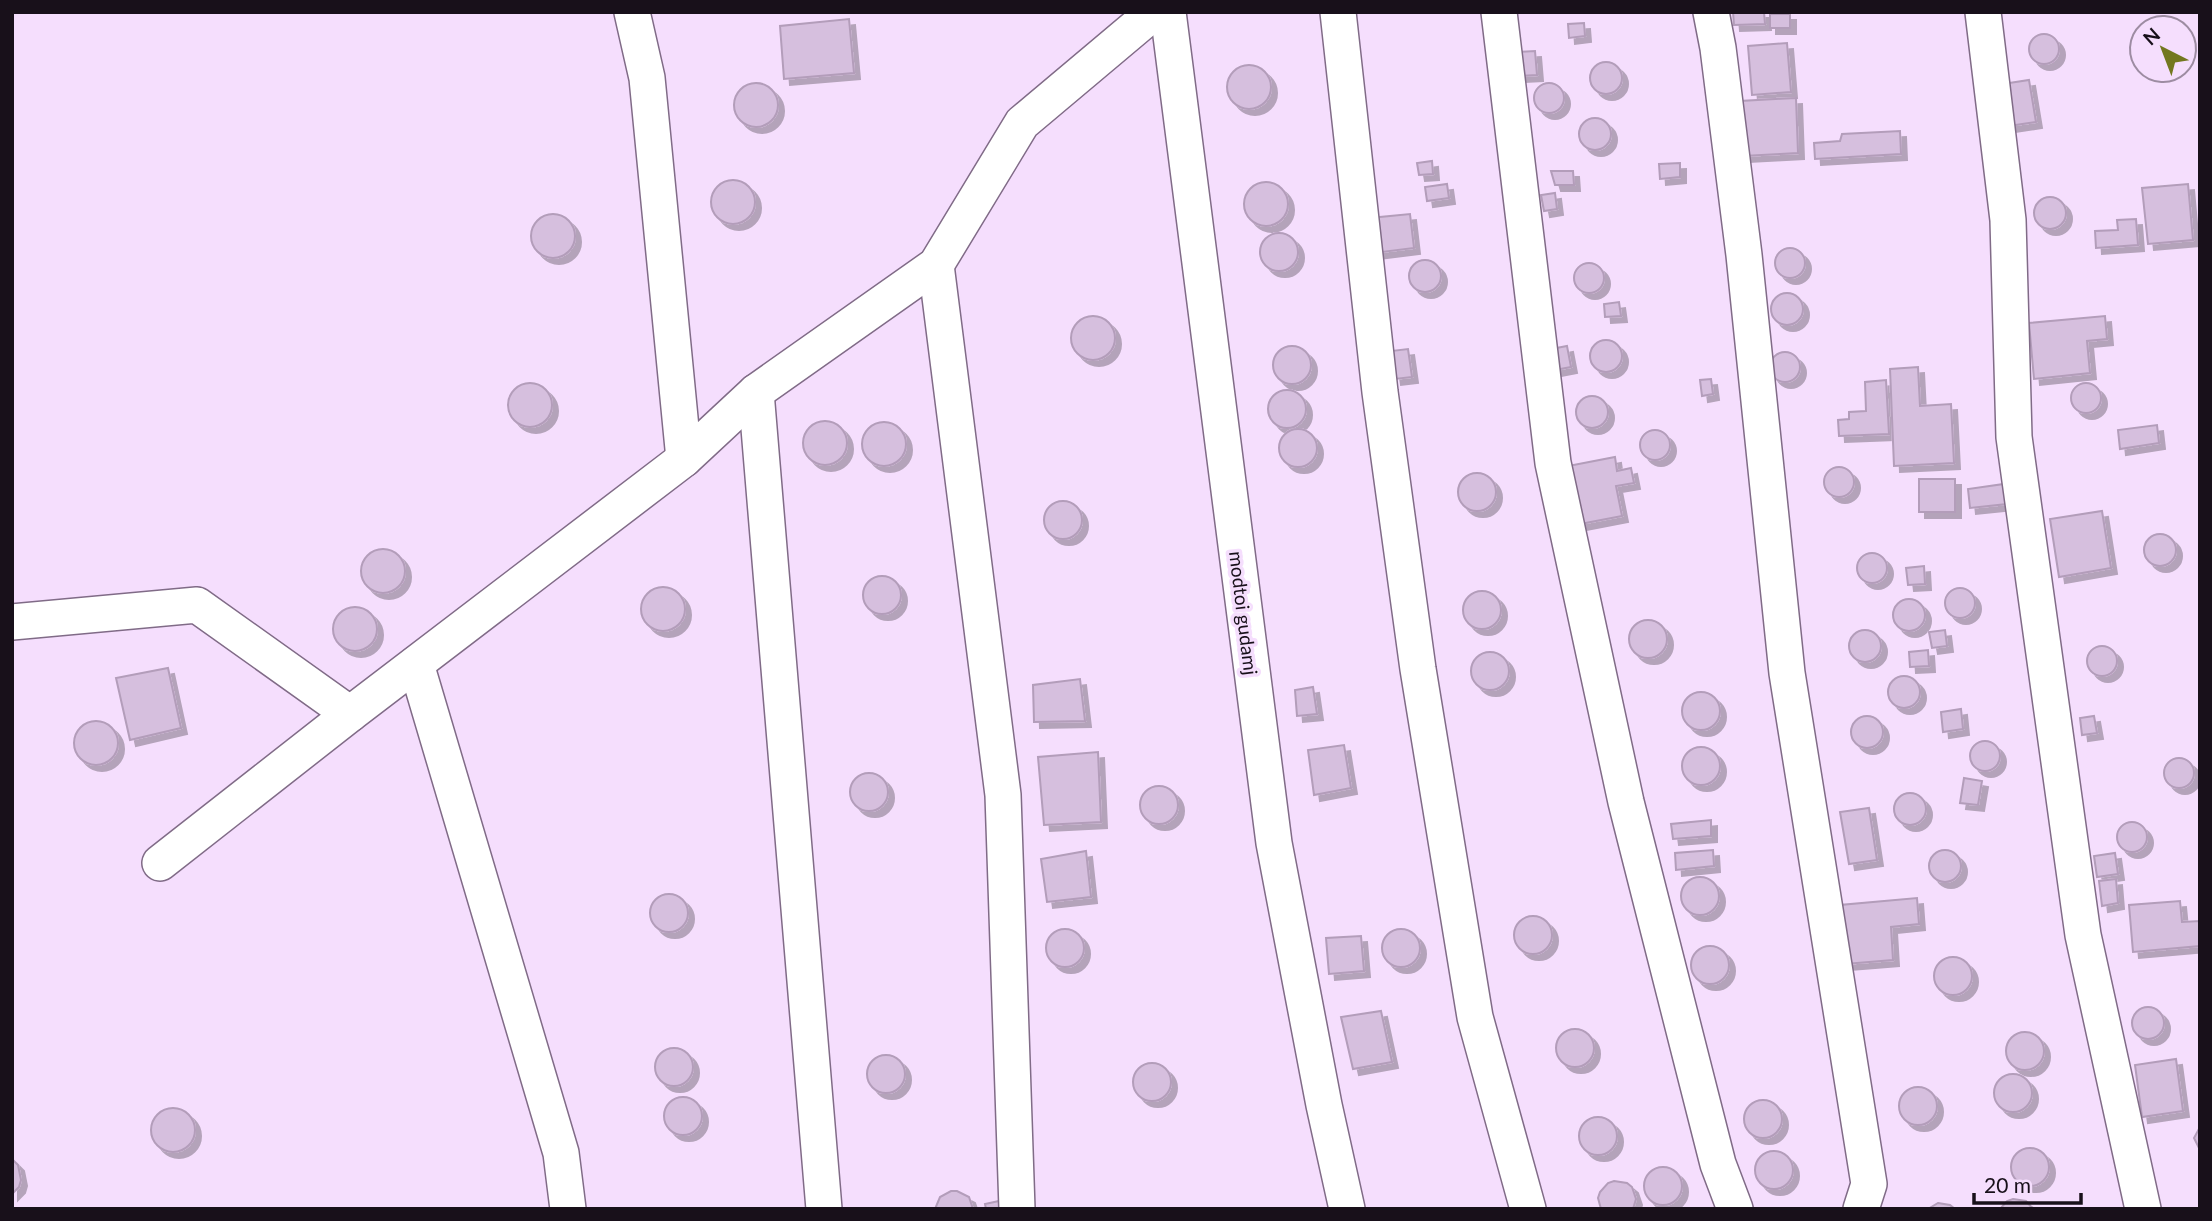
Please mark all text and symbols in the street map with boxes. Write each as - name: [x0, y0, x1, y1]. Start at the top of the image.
- north arrow: [2128, 14, 2198, 84]
- text: N: [2138, 23, 2164, 49]
- street label: modtoi gudamj: [1225, 550, 1263, 676]
- scale bar: [1974, 1162, 2081, 1206]
- text: 20 m: [1984, 1172, 2031, 1197]

